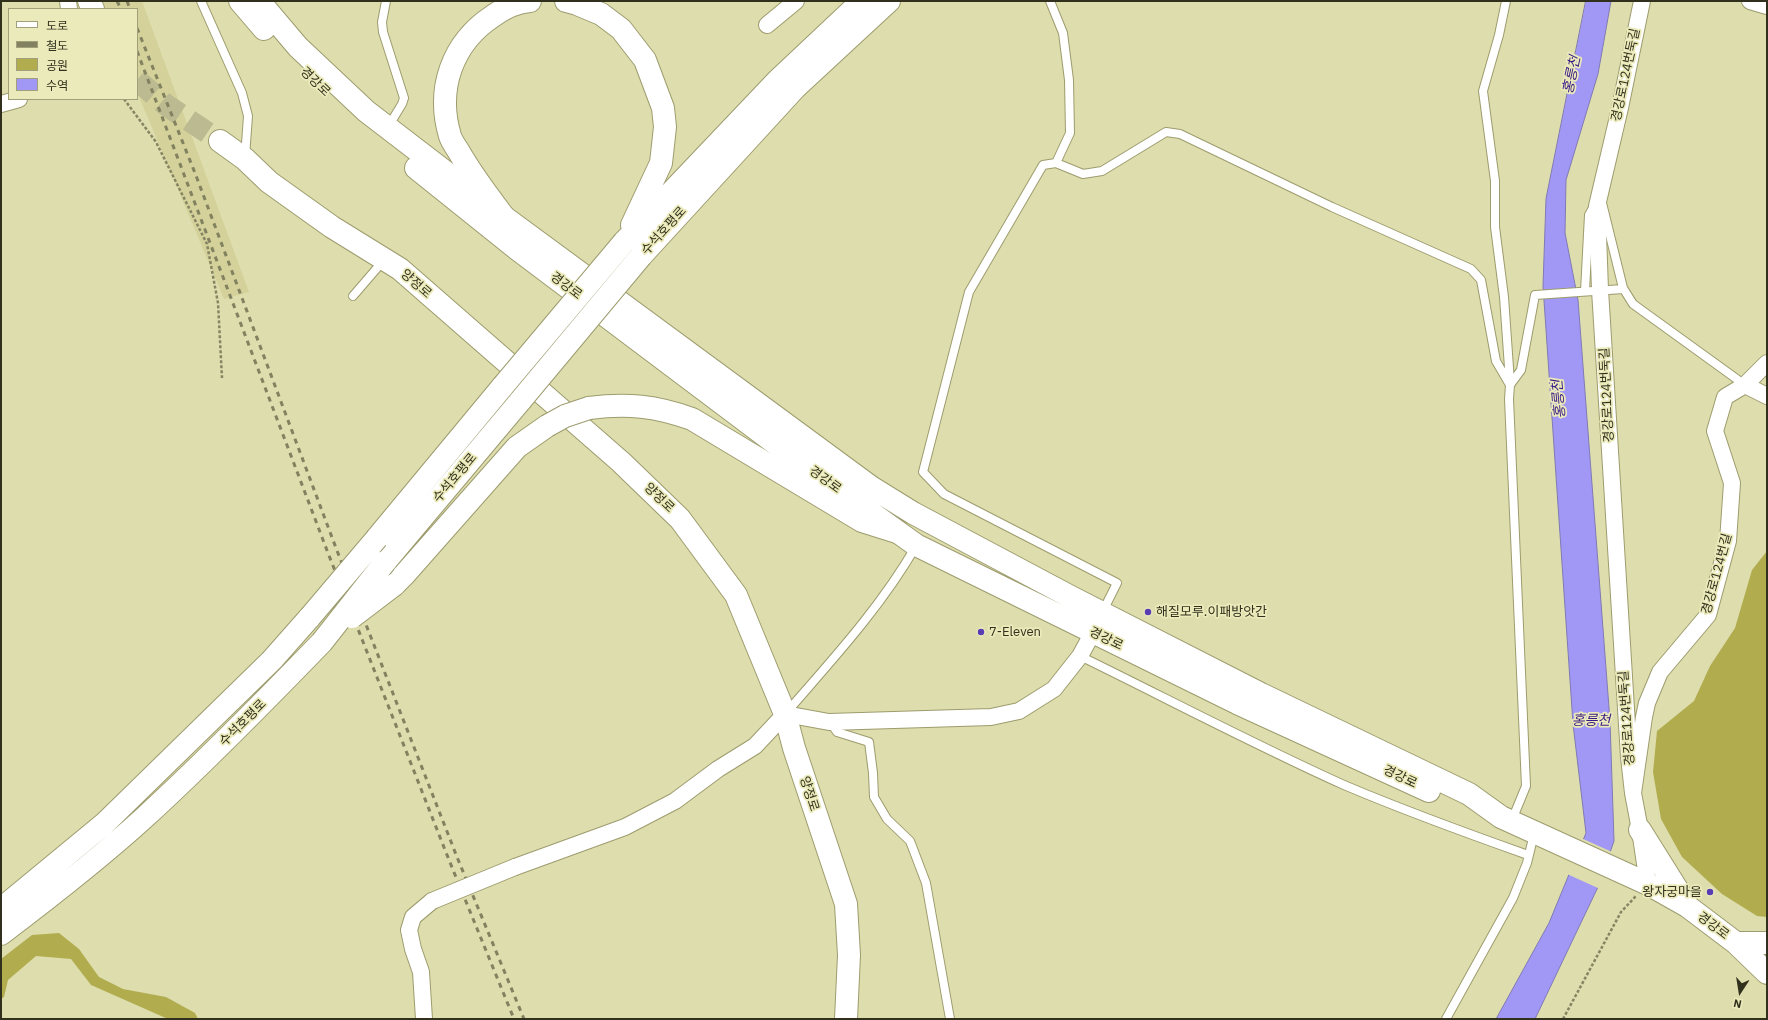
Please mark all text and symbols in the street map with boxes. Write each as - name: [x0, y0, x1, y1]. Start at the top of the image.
- legend: [8, 8, 138, 100]
- text: 도로: [46, 18, 68, 33]
- street label: 경강로124번둑길: [1608, 27, 1644, 123]
- text: 철도: [46, 38, 68, 53]
- water label: 홍릉천: [1560, 54, 1584, 96]
- text: 공원: [46, 58, 68, 73]
- street label: 경강로: [297, 64, 333, 100]
- text: 수역: [46, 78, 68, 93]
- street label: 수석호평로: [638, 204, 690, 258]
- street label: 양정로: [397, 266, 435, 302]
- street label: 경강로: [547, 269, 585, 303]
- street label: 경강로124번둑길: [1597, 347, 1617, 443]
- water label: 홍릉천: [1549, 379, 1569, 419]
- street label: 수석호평로: [430, 450, 480, 506]
- street label: 경강로: [806, 463, 844, 497]
- street label: 양정로: [641, 480, 677, 516]
- street label: 경강로124번길: [1699, 532, 1735, 616]
- place label: 해질모루.이패방앗간: [1156, 604, 1267, 620]
- marker: 해질모루.이패방앗간: [1143, 607, 1153, 617]
- place label: 7-Eleven: [989, 624, 1041, 640]
- street label: 경강로: [1086, 624, 1126, 654]
- marker: 7-Eleven: [976, 627, 986, 637]
- street label: 경강로124번둑길: [1616, 670, 1638, 766]
- street label: 수석호평로: [216, 696, 270, 750]
- water label: 홍릉천: [1572, 713, 1610, 729]
- street label: 경강로: [1380, 762, 1420, 792]
- street label: 양정로: [796, 775, 822, 813]
- place label: 왕자궁마을: [1642, 884, 1702, 900]
- marker: 왕자궁마을: [1705, 887, 1715, 897]
- street label: 경강로: [1694, 909, 1732, 943]
- north arrow: [1720, 972, 1760, 1012]
- text: N: [1732, 996, 1743, 1011]

